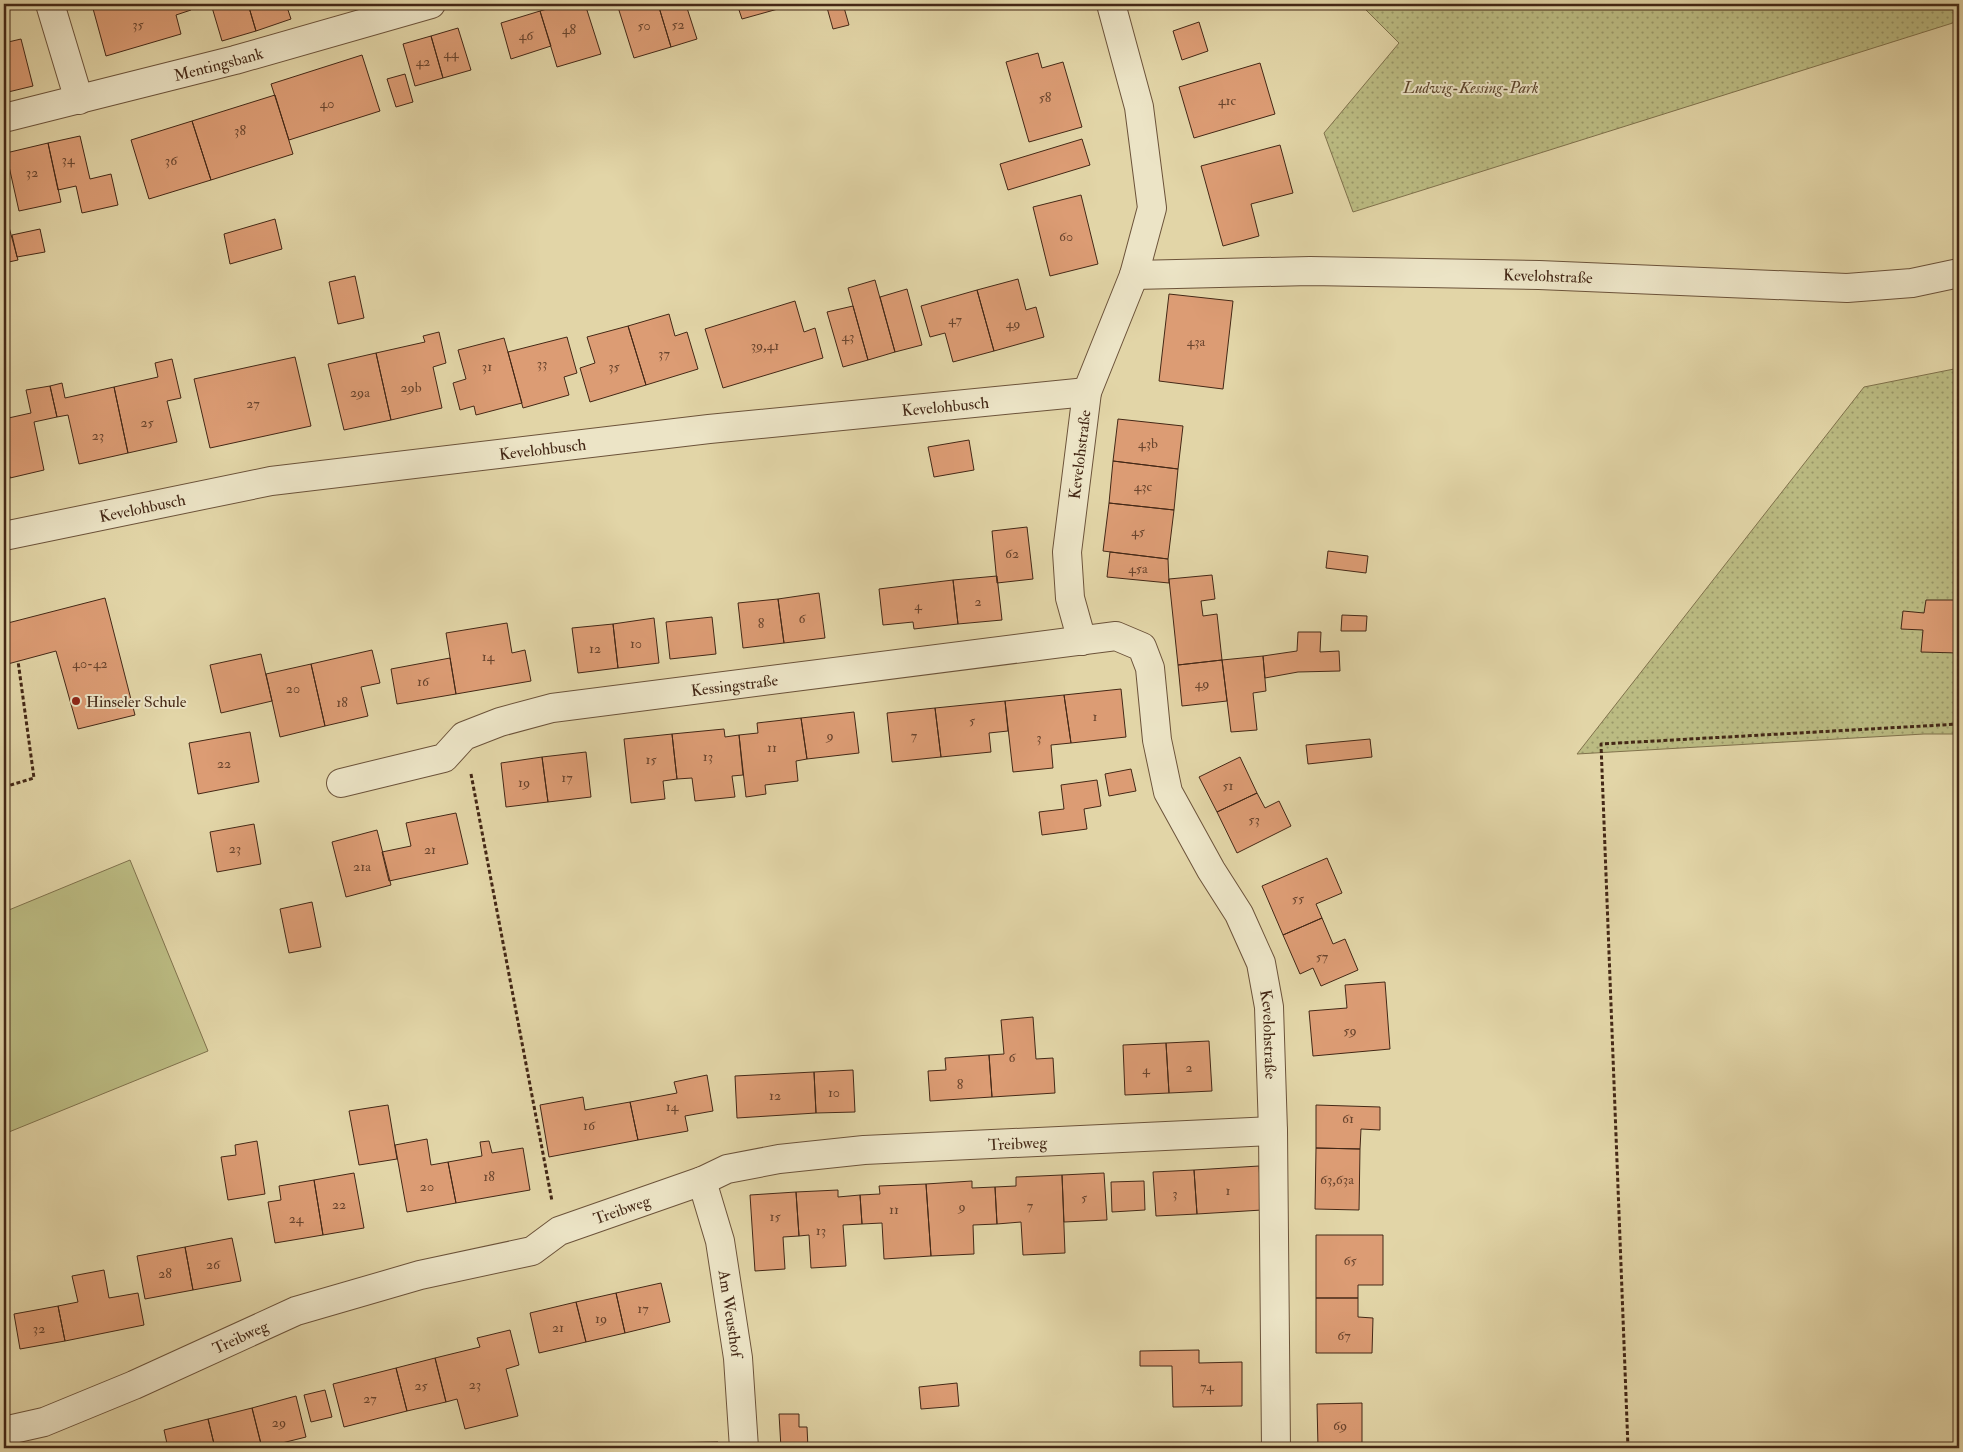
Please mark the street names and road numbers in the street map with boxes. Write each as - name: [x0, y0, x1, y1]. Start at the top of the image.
- street label: Mentingsbank: [172, 43, 266, 86]
- street label: Kevelohstraße: [1503, 265, 1593, 288]
- street label: Kevelohbusch: [901, 393, 990, 421]
- street label: Kevelohstraße: [1065, 409, 1096, 500]
- street label: Kevelohbusch: [498, 435, 588, 465]
- street label: Kevelohbusch: [97, 490, 188, 527]
- street label: Kessingstraße: [690, 670, 779, 701]
- street label: Kevelohstraße: [1255, 988, 1280, 1080]
- street label: Treibweg: [988, 1132, 1049, 1155]
- street label: Treibweg: [591, 1190, 654, 1229]
- street label: Am Weusthof: [713, 1268, 747, 1361]
- street label: Treibweg: [210, 1316, 273, 1359]

